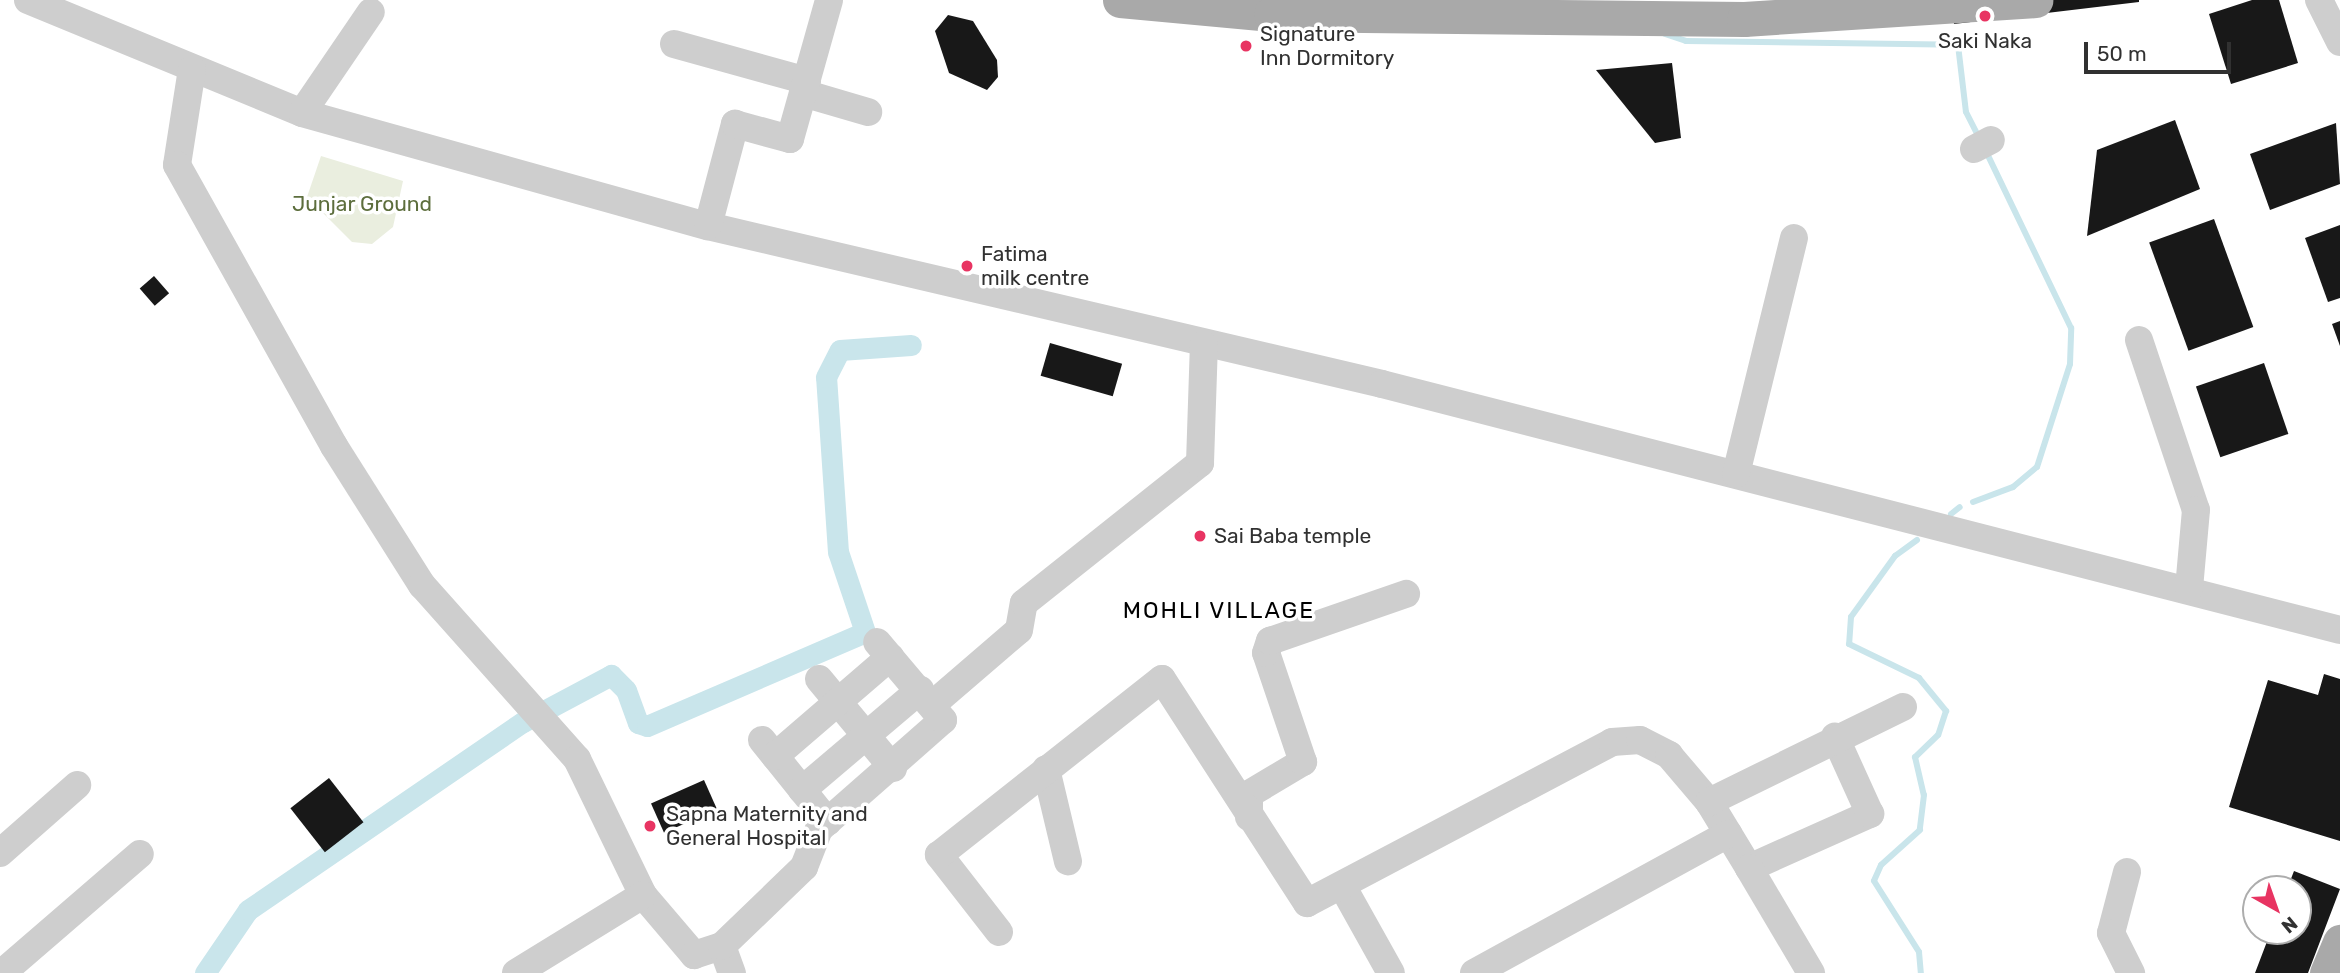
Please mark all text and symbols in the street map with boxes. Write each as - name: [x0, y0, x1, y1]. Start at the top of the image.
- marker: Saki Naka: [1975, 6, 1995, 26]
- place label: Signature Inn Dormitory: [1260, 21, 1394, 71]
- place label: Saki Naka: [1938, 28, 2032, 54]
- scale bar: [2088, 28, 2235, 72]
- marker: Signature Inn Dormitory: [1238, 38, 1254, 54]
- text: 50 m: [2097, 41, 2147, 66]
- park label: Junjar Ground: [292, 191, 432, 217]
- place label: Fatima milk centre: [981, 241, 1090, 291]
- marker: Fatima milk centre: [959, 258, 975, 274]
- place label: Sai Baba temple: [1214, 523, 1372, 549]
- marker: Sai Baba temple: [1192, 528, 1208, 544]
- district label: MOHLI VILLAGE: [1124, 596, 1314, 624]
- place label: Sapna Maternity and General Hospital: [666, 801, 868, 851]
- marker: Sapna Maternity and General Hospital: [640, 816, 660, 836]
- north arrow: [2242, 875, 2312, 945]
- text: N: [2277, 912, 2302, 938]

